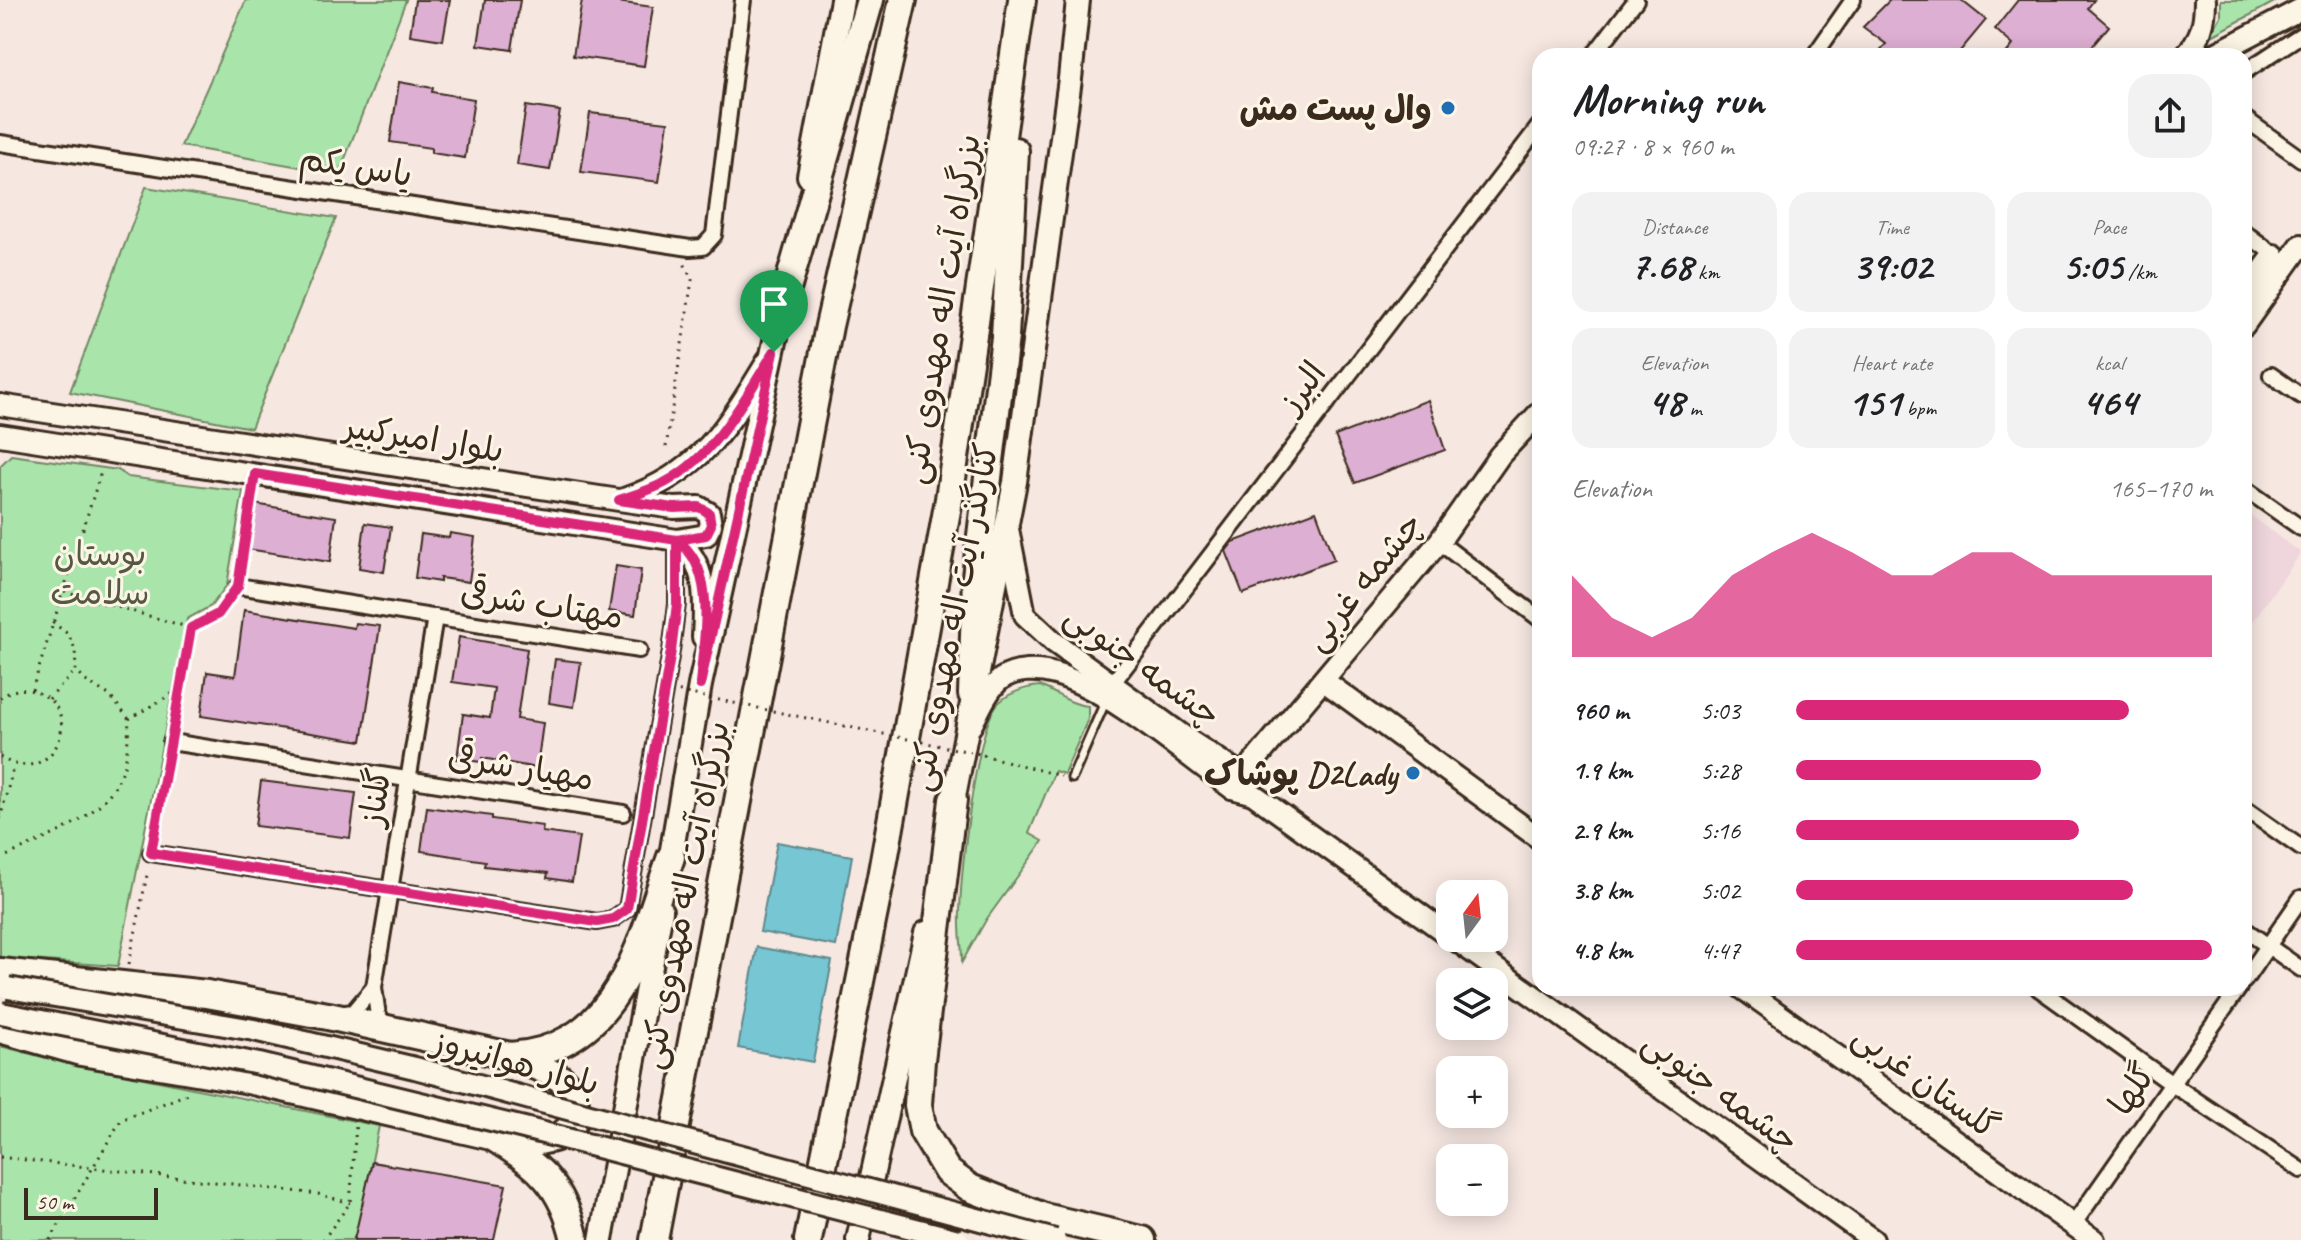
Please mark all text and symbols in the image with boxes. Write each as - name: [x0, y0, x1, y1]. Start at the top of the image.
- text: Morning run: [1572, 72, 1764, 127]
- button: share: [2128, 74, 2212, 158]
- place label: وال پست مش: [1240, 87, 1432, 130]
- marker: وال پست مش: [1439, 99, 1457, 117]
- text: 09:27 · 8 × 960 m: [1572, 130, 1733, 163]
- street label: بزرگراه آیت اله مهدوی کنی: [892, 131, 990, 487]
- street label: یاس یکم: [296, 136, 416, 200]
- text: Distance: [1642, 213, 1707, 241]
- text: Time: [1875, 213, 1909, 241]
- text: Pace: [2092, 213, 2126, 241]
- text: 7.68: [1630, 241, 1693, 291]
- text: 39:02: [1852, 241, 1932, 291]
- text: 5:05: [2062, 241, 2123, 291]
- text: km: [1693, 258, 1719, 286]
- text: /km: [2123, 258, 2157, 286]
- pin: [740, 270, 808, 352]
- icon: arrive: [752, 282, 796, 326]
- text: Elevation: [1641, 349, 1709, 377]
- text: Heart rate: [1852, 349, 1932, 377]
- text: kcal: [2095, 349, 2124, 377]
- street label: البرز: [1267, 353, 1335, 424]
- text: 48: [1648, 377, 1684, 427]
- text: 151: [1848, 377, 1901, 427]
- text: 464: [2082, 377, 2137, 427]
- text: m: [1684, 394, 1701, 422]
- text: bpm: [1901, 394, 1936, 422]
- street label: بلوار امیرکبیر: [338, 404, 507, 472]
- street label: کنارگذر آیت اله مهدوی کنی: [898, 439, 1008, 795]
- text: Elevation: [1572, 472, 1652, 505]
- text: 165–170 m: [2109, 472, 2212, 505]
- street label: چشمه غربی: [1294, 503, 1432, 659]
- park label: بوستان سلامت: [50, 532, 150, 614]
- street label: مهتاب شرقی: [458, 570, 626, 638]
- street label: چشمه جنوبی: [1056, 594, 1230, 737]
- text: 960 m: [1572, 694, 1628, 727]
- text: 5:03: [1700, 694, 1740, 727]
- street label: بزرگراه آیت اله مهدوی کنی: [629, 717, 739, 1073]
- street label: مهیار شرقی: [445, 734, 597, 800]
- place label: پوشاک D2Lady: [1204, 752, 1399, 795]
- text: 1.9 km: [1572, 754, 1632, 787]
- text: 5:28: [1700, 754, 1740, 787]
- marker: پوشاک D2Lady: [1404, 764, 1422, 782]
- street label: گلناز: [349, 765, 401, 832]
- text: 2.9 km: [1572, 814, 1632, 847]
- text: 5:16: [1700, 814, 1740, 847]
- text: 3.8 km: [1572, 874, 1632, 907]
- text: 5:02: [1700, 874, 1740, 907]
- north arrow: [1436, 880, 1508, 952]
- map controls: [1436, 880, 1508, 1216]
- text: 4.8 km: [1572, 934, 1632, 967]
- text: 4:47: [1700, 934, 1740, 967]
- button: layers: [1436, 968, 1508, 1040]
- street label: گلستان غربی: [1845, 1014, 2007, 1148]
- street label: بلوار هوانیروز: [425, 1018, 604, 1105]
- street label: چشمه جنوبی: [1634, 1020, 1808, 1163]
- street label: گلها: [2099, 1054, 2165, 1124]
- button: +: [1436, 1056, 1508, 1128]
- button: −: [1436, 1144, 1508, 1216]
- scale bar: [24, 1184, 158, 1220]
- text: 50 m: [36, 1188, 73, 1216]

